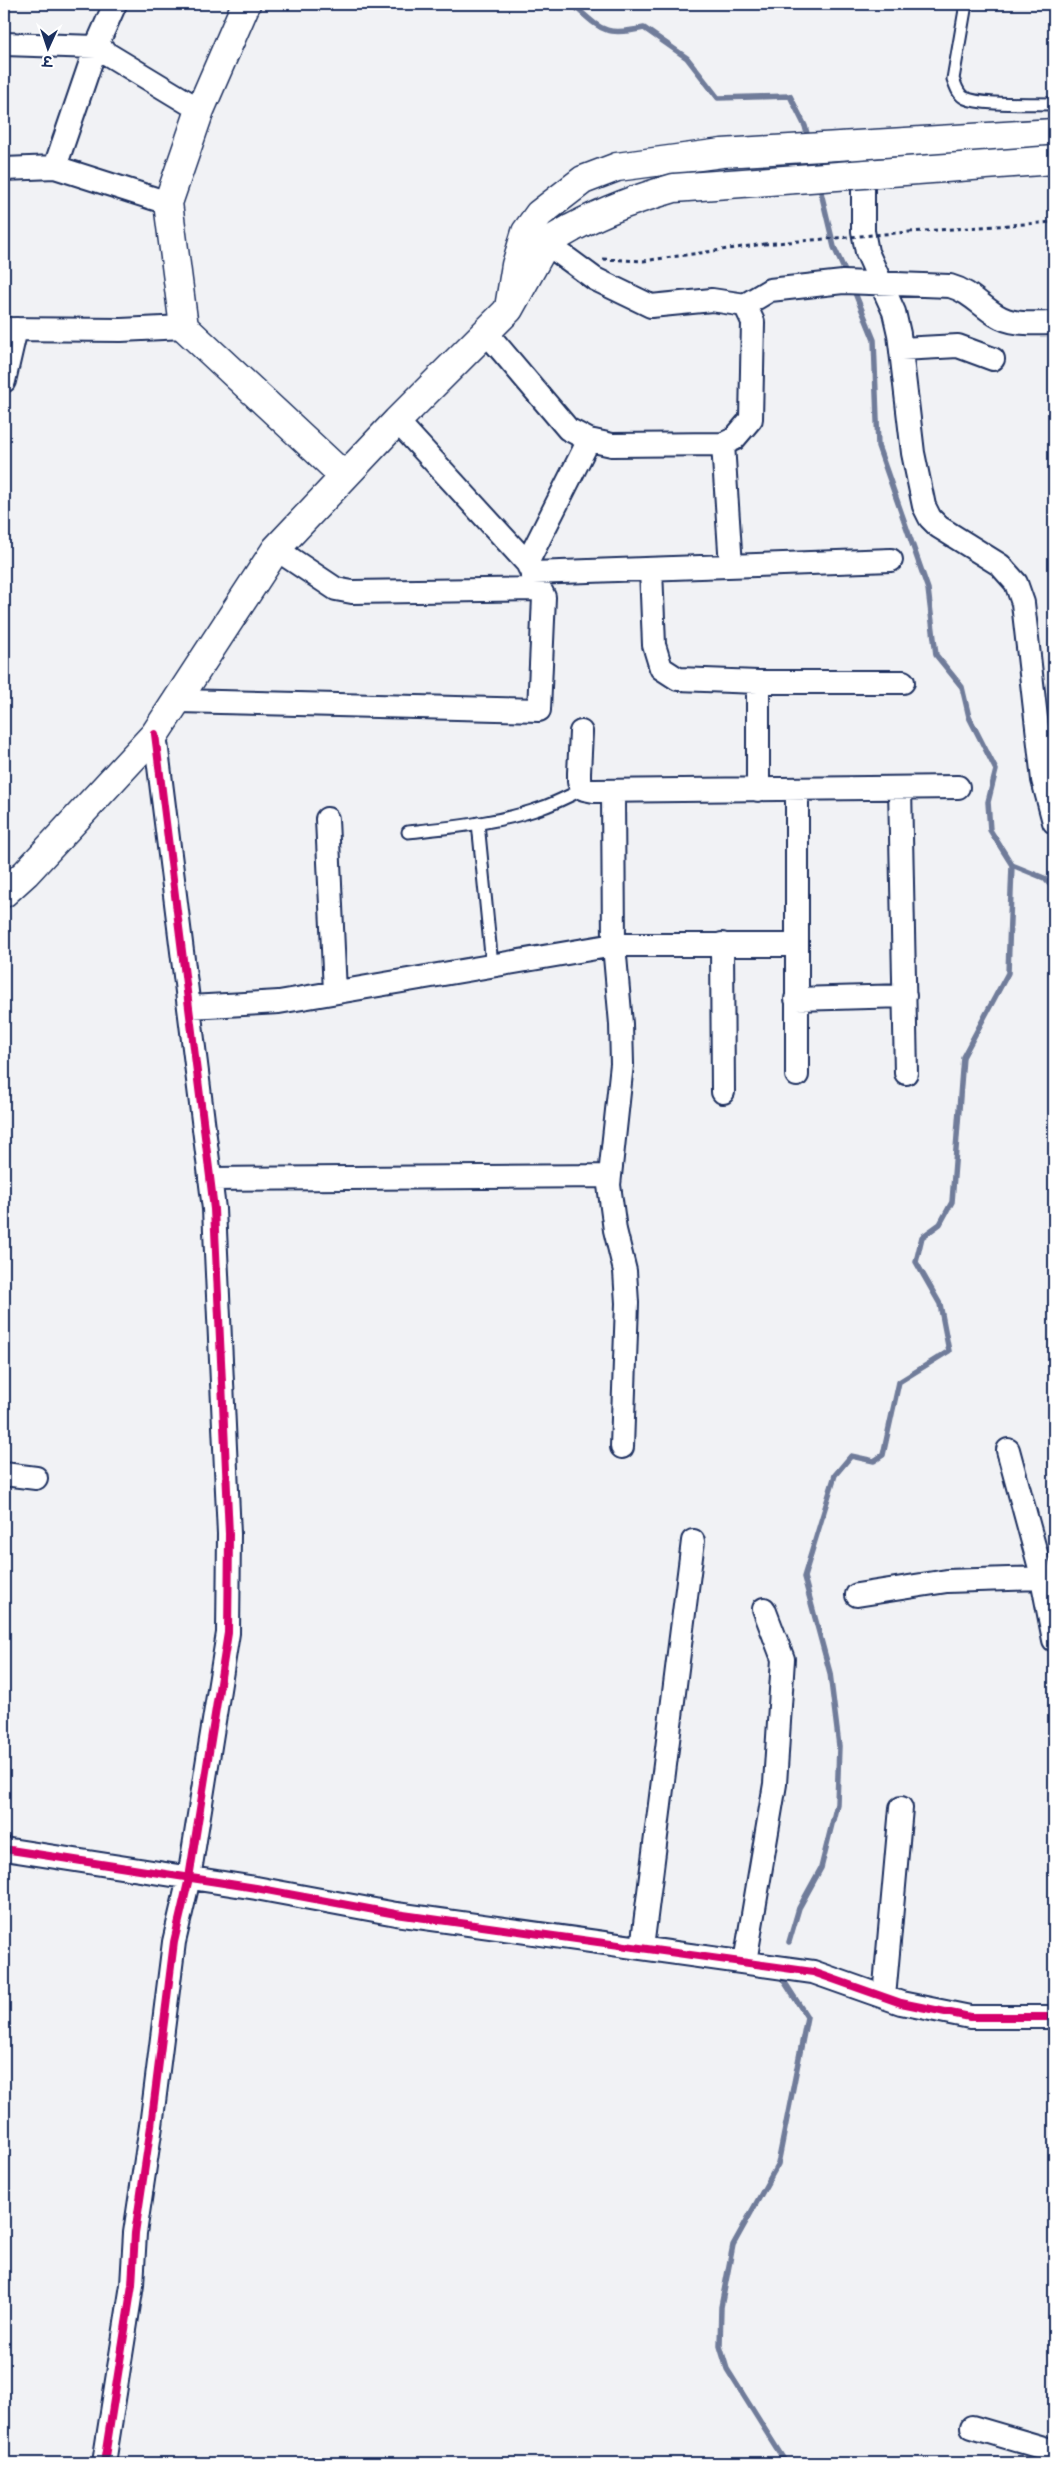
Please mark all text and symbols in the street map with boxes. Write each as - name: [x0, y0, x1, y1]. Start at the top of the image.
- north arrow: [22, 22, 72, 72]
- text: उ: [41, 52, 54, 70]

